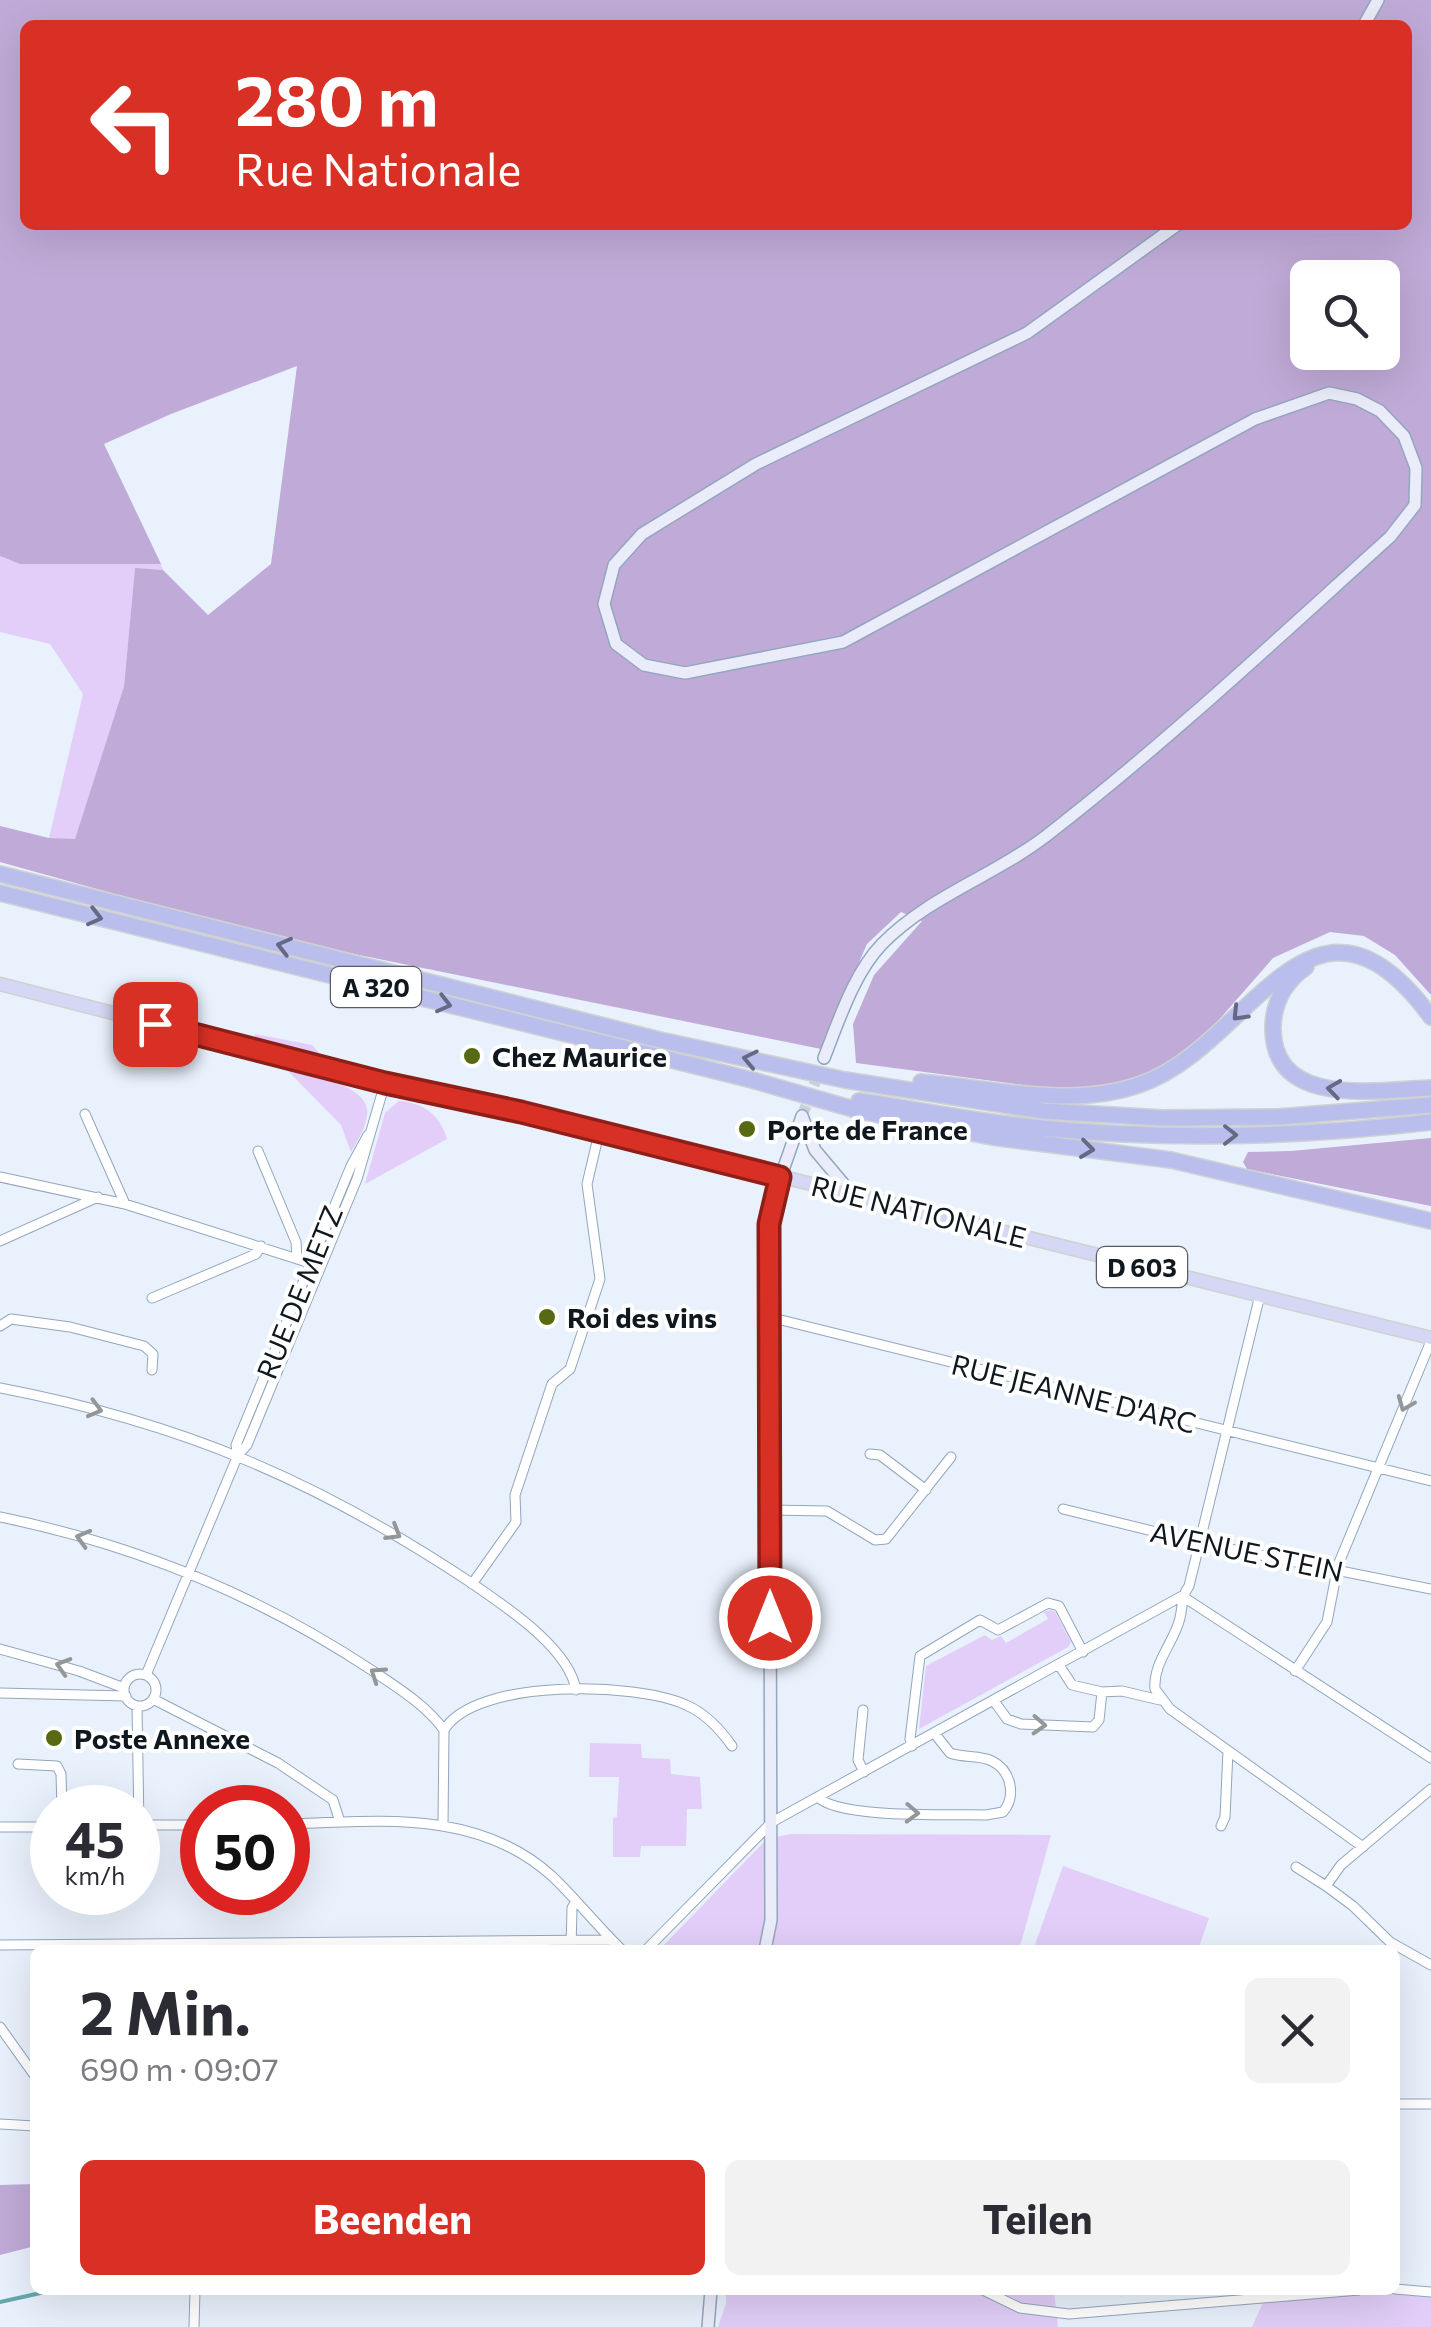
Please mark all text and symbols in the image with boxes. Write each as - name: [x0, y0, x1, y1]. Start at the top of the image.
- text: 280 m: [235, 55, 439, 140]
- icon: left: [70, 60, 200, 190]
- text: Rue Nationale: [235, 140, 521, 195]
- map controls: [1290, 260, 1400, 370]
- button: search: [1290, 260, 1400, 370]
- one-way arrow: [86, 905, 103, 926]
- one-way arrow: [276, 937, 293, 958]
- road number: A 320: [331, 967, 421, 1007]
- pin: [113, 982, 198, 1067]
- one-way arrow: [435, 992, 452, 1013]
- icon: arrive: [128, 997, 183, 1052]
- one-way arrow: [1233, 1002, 1251, 1020]
- place label: Chez Maurice: [492, 1039, 667, 1073]
- marker: Chez Maurice: [461, 1045, 483, 1067]
- one-way arrow: [742, 1050, 759, 1071]
- one-way arrow: [1326, 1080, 1342, 1101]
- place label: Porte de France: [767, 1112, 968, 1146]
- marker: Porte de France: [736, 1118, 758, 1140]
- one-way arrow: [1223, 1125, 1239, 1146]
- one-way arrow: [1079, 1138, 1095, 1159]
- street label: RUE NATIONALE: [808, 1168, 1030, 1254]
- street label: RUE DE METZ: [249, 1201, 349, 1383]
- road number: D 603: [1097, 1247, 1187, 1287]
- place label: Roi des vins: [567, 1300, 717, 1334]
- marker: Roi des vins: [536, 1306, 558, 1328]
- street label: RUE JEANNE D'ARC: [948, 1346, 1200, 1440]
- one-way arrow: [1397, 1394, 1417, 1412]
- one-way arrow: [86, 1397, 103, 1418]
- street label: AVENUE STEIN: [1147, 1514, 1347, 1588]
- one-way arrow: [383, 1521, 401, 1540]
- one-way arrow: [75, 1528, 92, 1549]
- position arrow: [718, 1566, 822, 1670]
- one-way arrow: [55, 1657, 72, 1678]
- one-way arrow: [369, 1668, 388, 1686]
- one-way arrow: [1031, 1714, 1047, 1735]
- place label: Poste Annexe: [74, 1721, 250, 1755]
- marker: Poste Annexe: [43, 1727, 65, 1749]
- speed limit sign: 50: [180, 1785, 310, 1915]
- one-way arrow: [904, 1802, 920, 1823]
- text: 45: [65, 1807, 125, 1868]
- text: km/h: [65, 1860, 125, 1890]
- text: 2 Min.: [80, 1974, 251, 2047]
- button: close: [1245, 1978, 1350, 2083]
- text: 690 m · 09:07: [80, 2048, 279, 2088]
- button: Beenden: [80, 2160, 705, 2275]
- button: Teilen: [725, 2160, 1350, 2275]

